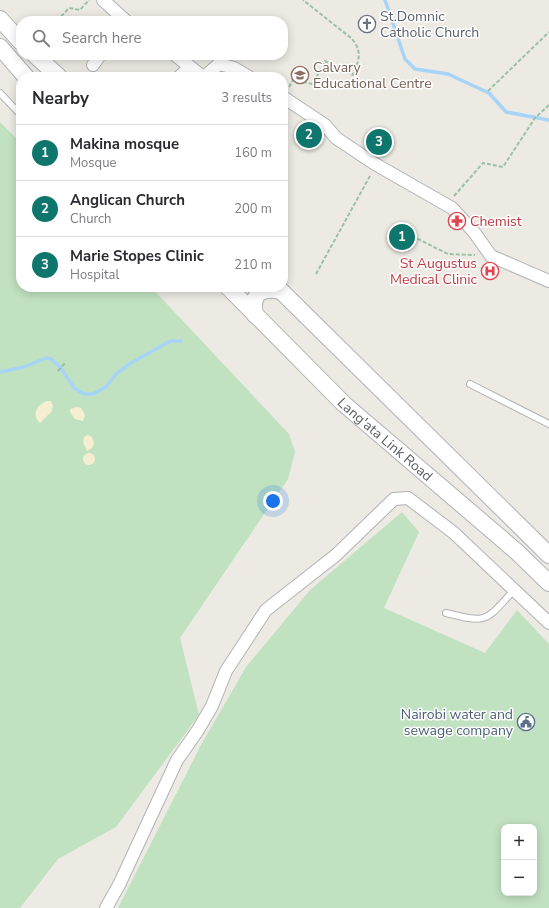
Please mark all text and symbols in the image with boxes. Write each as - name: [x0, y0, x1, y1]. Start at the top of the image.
- place label: St.Domnic Catholic Church: [380, 7, 479, 42]
- church icon: St.Domnic Catholic Church: [357, 14, 377, 34]
- search box: [16, 16, 288, 60]
- icon: search: [30, 27, 52, 49]
- text: Search here: [62, 28, 142, 48]
- place label: Calvary Educational Centre: [313, 58, 432, 93]
- school or university icon: Calvary Educational Centre: [290, 65, 310, 85]
- text: Nearby: [32, 87, 89, 110]
- text: 3 results: [221, 89, 272, 107]
- pin: 2: [296, 120, 322, 150]
- pin: 3: [366, 127, 392, 157]
- text: Makina mosque: [70, 134, 179, 154]
- text: 1: [41, 144, 49, 162]
- text: 160 m: [234, 144, 272, 162]
- text: Mosque: [70, 154, 116, 172]
- text: Anglican Church: [70, 190, 185, 210]
- text: 2: [41, 200, 49, 218]
- text: 200 m: [234, 200, 272, 218]
- text: Church: [70, 210, 111, 228]
- pharmacy icon: Chemist: [447, 211, 467, 231]
- place label: Chemist: [470, 212, 522, 231]
- pin: 1: [389, 222, 415, 252]
- text: Marie Stopes Clinic: [70, 246, 204, 266]
- place label: St Augustus Medical Clinic: [390, 254, 478, 289]
- text: 3: [41, 256, 49, 274]
- text: 210 m: [234, 256, 272, 274]
- hospital icon: St Augustus Medical Clinic: [480, 261, 500, 281]
- text: Hospital: [70, 266, 119, 284]
- street label: Lang'ata Link Road: [333, 393, 437, 485]
- your location: [263, 491, 283, 511]
- place label: Nairobi water and sewage company: [401, 705, 514, 740]
- public building icon: Nairobi water and sewage company: [516, 712, 536, 732]
- map controls: [501, 824, 537, 896]
- button: +: [501, 824, 537, 860]
- button: −: [501, 860, 537, 896]

